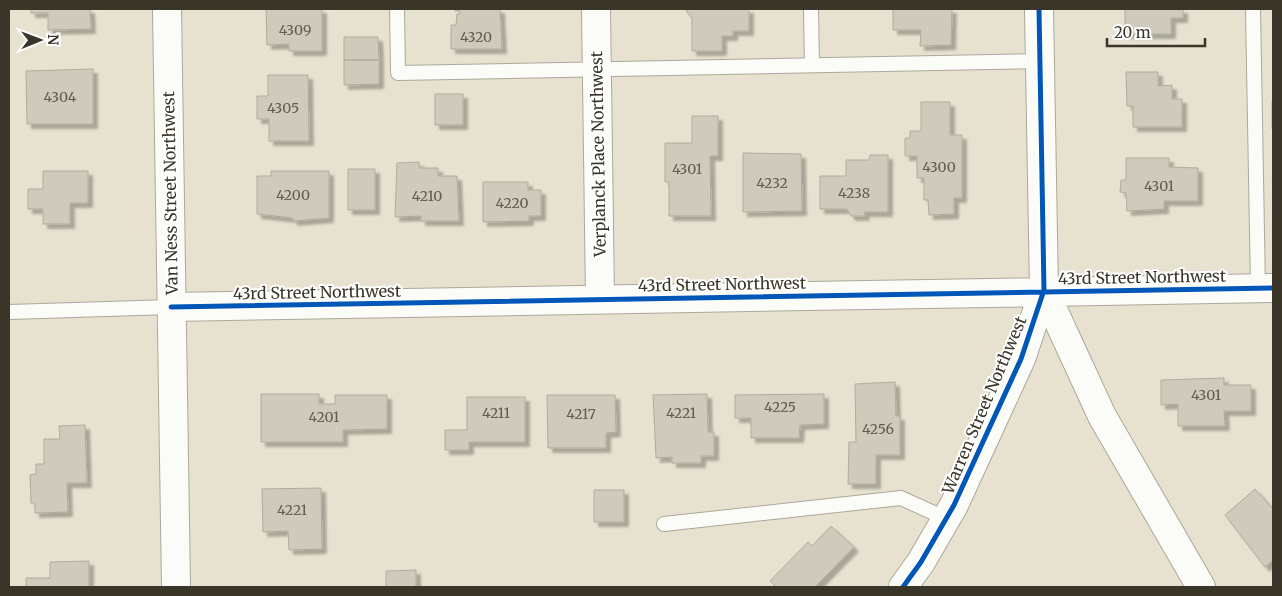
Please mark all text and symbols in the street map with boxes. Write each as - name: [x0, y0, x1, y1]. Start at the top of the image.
- north arrow: [15, 15, 65, 65]
- scale bar: [1107, 15, 1204, 47]
- house number: 4309: [279, 21, 311, 39]
- text: 20 m: [1114, 23, 1151, 42]
- house number: 4320: [460, 28, 492, 46]
- text: N: [44, 34, 62, 45]
- street label: Verplanck Place Northwest: [586, 50, 610, 258]
- house number: 4304: [44, 88, 77, 106]
- street label: Van Ness Street Northwest: [158, 90, 182, 296]
- house number: 4305: [267, 99, 299, 117]
- house number: 4300: [922, 158, 956, 176]
- house number: 4301: [672, 160, 702, 178]
- house number: 4232: [756, 174, 788, 192]
- house number: 4301: [1144, 177, 1174, 195]
- house number: 4238: [838, 184, 870, 202]
- house number: 4200: [276, 186, 310, 204]
- house number: 4210: [412, 187, 442, 205]
- house number: 4220: [495, 194, 529, 212]
- street label: 43rd Street Northwest: [1058, 266, 1227, 288]
- street label: 43rd Street Northwest: [638, 273, 807, 295]
- street label: 43rd Street Northwest: [233, 281, 402, 303]
- street label: Warren Street Northwest: [937, 312, 1031, 498]
- house number: 4301: [1191, 386, 1221, 404]
- house number: 4225: [764, 398, 796, 416]
- house number: 4211: [482, 404, 510, 422]
- house number: 4221: [666, 404, 696, 422]
- house number: 4217: [566, 405, 596, 423]
- house number: 4201: [309, 408, 339, 426]
- house number: 4256: [862, 420, 894, 438]
- house number: 4221: [277, 501, 307, 519]

